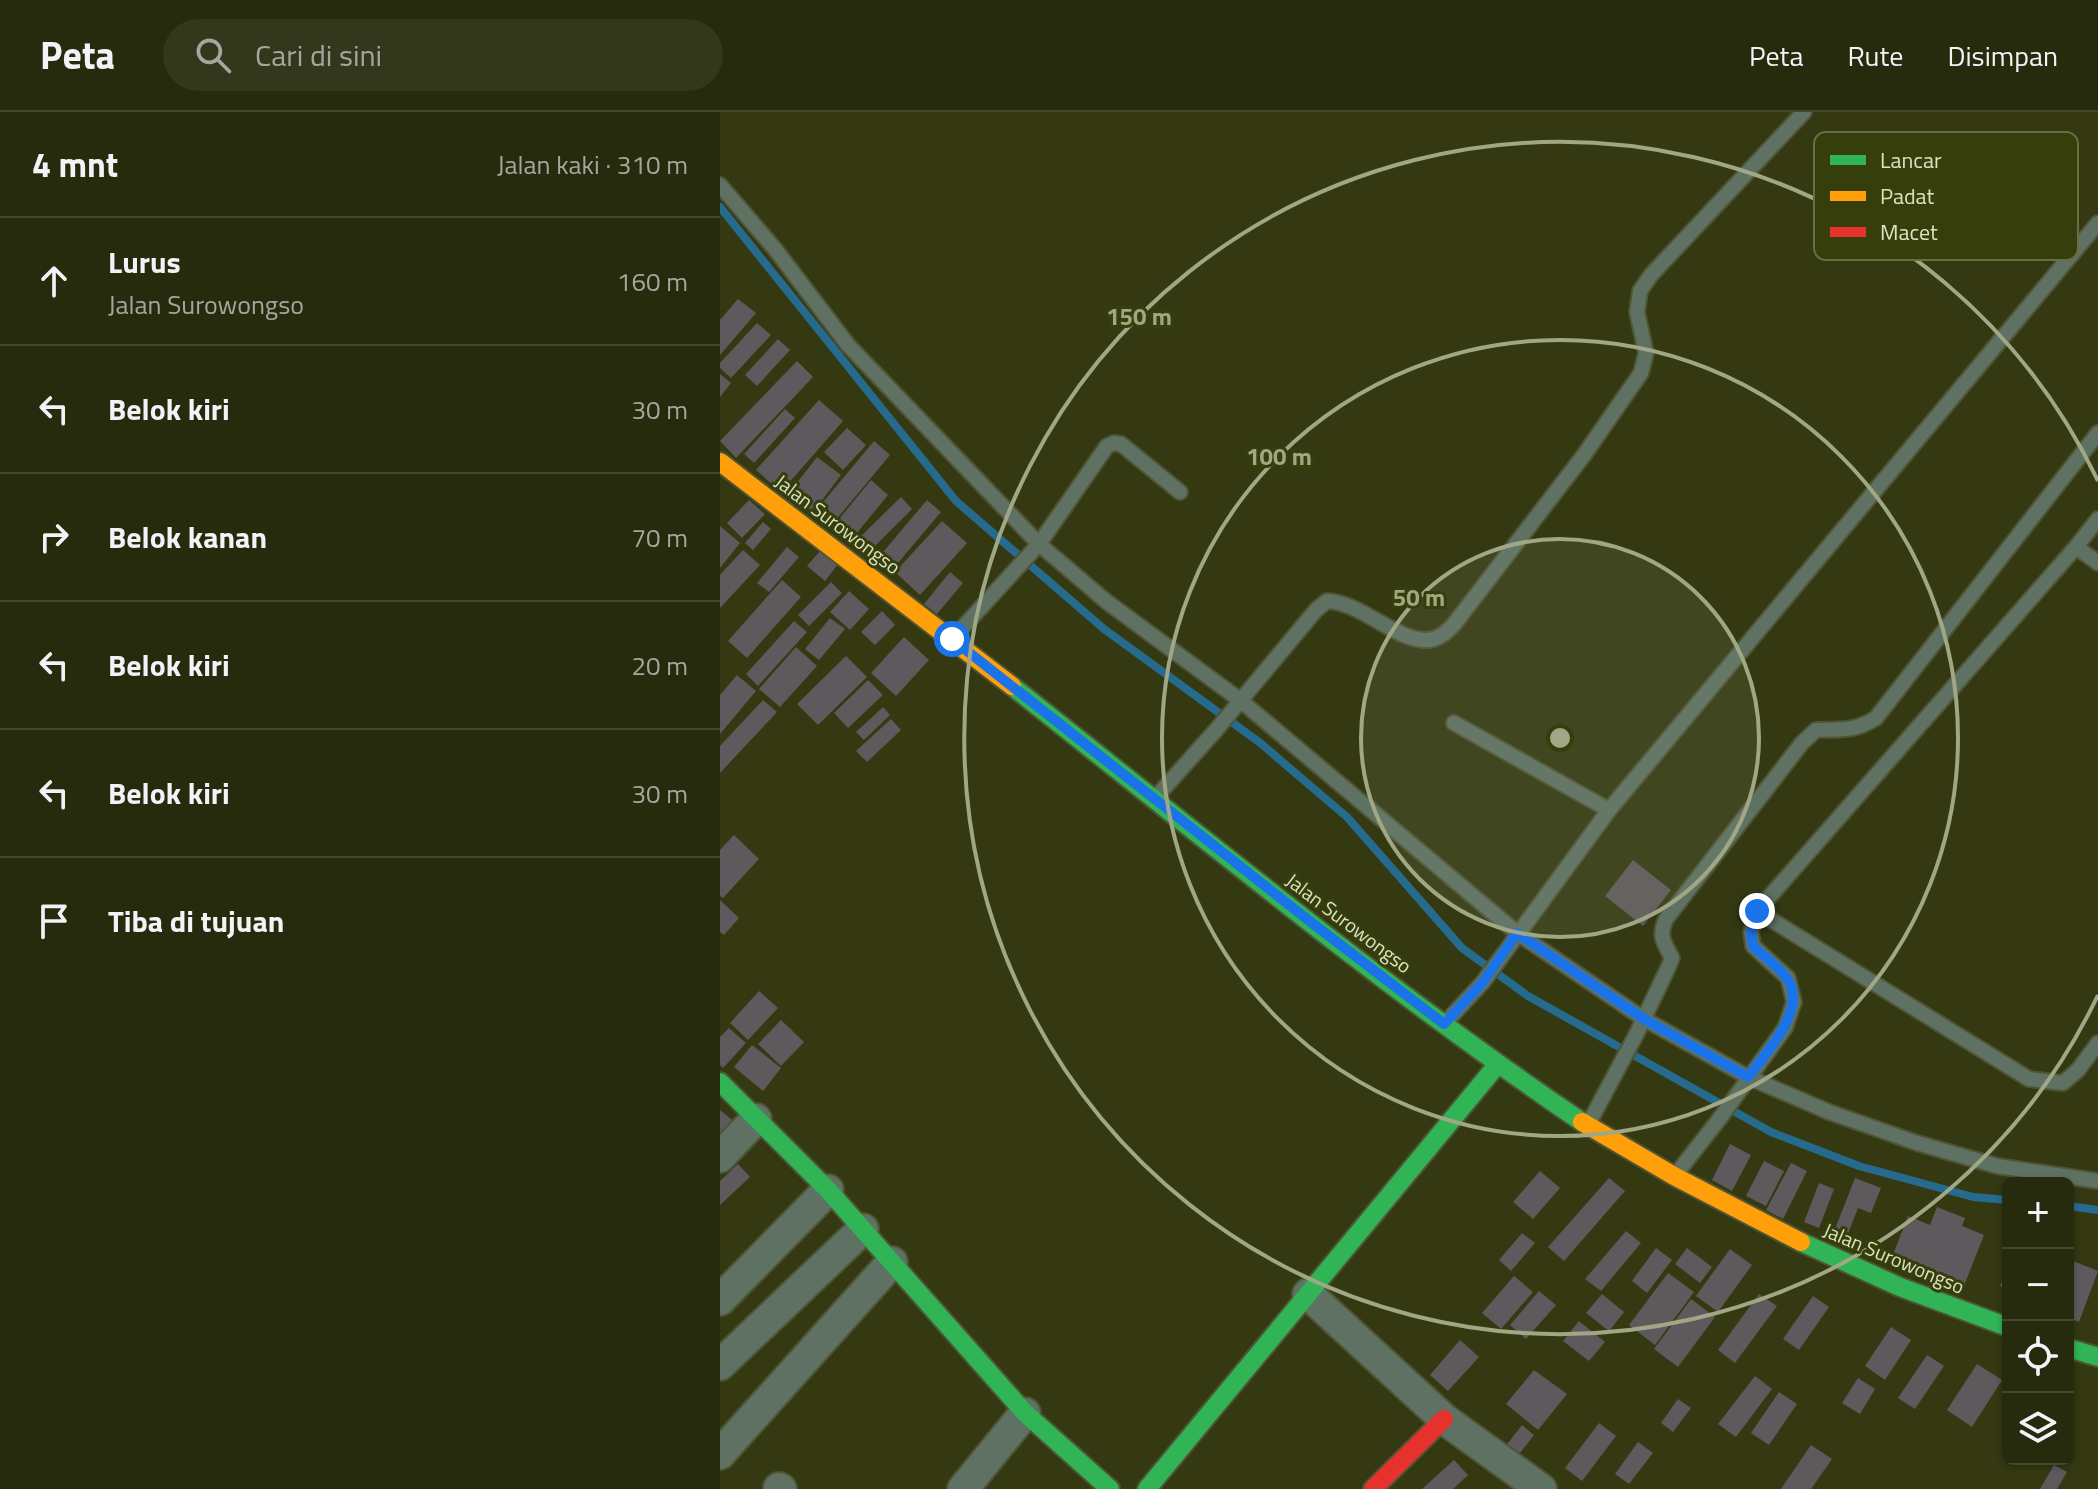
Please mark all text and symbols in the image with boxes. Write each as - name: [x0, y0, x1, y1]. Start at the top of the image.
- search box: [163, 19, 723, 91]
- text: Peta: [40, 26, 115, 84]
- text: Cari di sini: [255, 32, 382, 78]
- icon: search: [191, 33, 235, 77]
- text: Peta: [1749, 34, 1803, 77]
- text: Rute: [1847, 34, 1903, 77]
- text: Disimpan: [1947, 34, 2058, 77]
- legend: [1814, 132, 2078, 260]
- text: 4 mnt: [32, 138, 118, 190]
- text: Lancar: [1880, 143, 1942, 177]
- text: Jalan kaki · 310 m: [497, 145, 688, 184]
- text: Padat: [1880, 179, 1935, 213]
- text: Macet: [1880, 215, 1938, 249]
- text: Lurus: [108, 239, 181, 285]
- icon: ahead: [32, 259, 76, 303]
- text: 160 m: [617, 262, 688, 301]
- text: Jalan Surowongso: [108, 285, 304, 324]
- text: 150 m: [1106, 298, 1172, 334]
- text: Belok kiri: [108, 386, 230, 432]
- icon: left: [32, 387, 76, 431]
- text: 30 m: [631, 390, 688, 429]
- text: 100 m: [1246, 438, 1312, 474]
- street label: Jalan Surowongso: [768, 466, 908, 582]
- text: Belok kanan: [108, 514, 267, 560]
- icon: right: [32, 515, 76, 559]
- text: 70 m: [631, 518, 688, 557]
- text: 50 m: [1393, 579, 1445, 615]
- route start: [934, 621, 970, 657]
- text: Belok kiri: [108, 642, 230, 688]
- icon: left: [32, 643, 76, 687]
- text: 20 m: [631, 646, 688, 685]
- centre of rings: [1546, 724, 1574, 752]
- text: Belok kiri: [108, 770, 230, 816]
- icon: left: [32, 771, 76, 815]
- text: 30 m: [631, 774, 688, 813]
- street label: Jalan Surowongso: [1279, 865, 1419, 981]
- route end: [1739, 893, 1775, 929]
- text: Tiba di tujuan: [108, 898, 284, 944]
- icon: arrive: [32, 899, 76, 943]
- map controls: [2002, 1177, 2074, 1465]
- button: +: [2002, 1177, 2074, 1249]
- street label: Jalan Surowongso: [1819, 1214, 1969, 1302]
- button: −: [2002, 1249, 2074, 1321]
- button: locate: [2002, 1321, 2074, 1393]
- button: layers: [2002, 1393, 2074, 1465]

